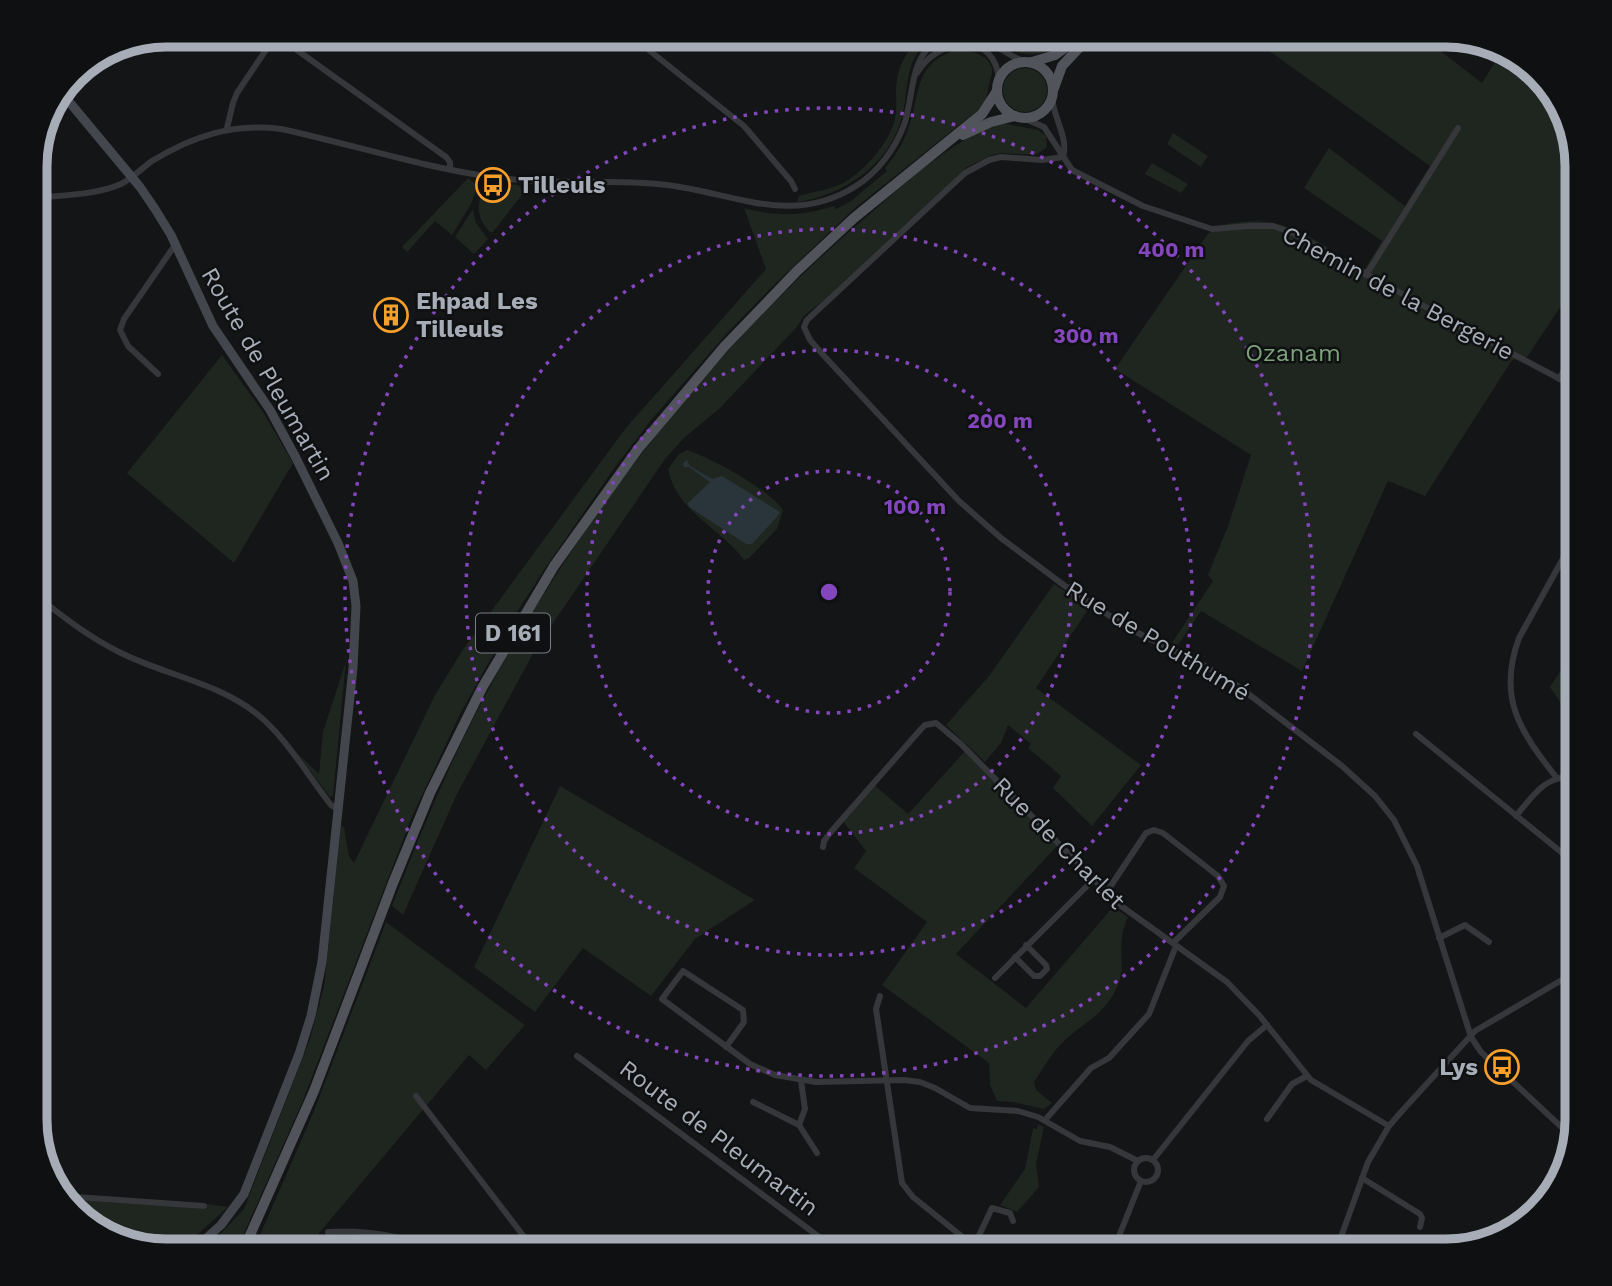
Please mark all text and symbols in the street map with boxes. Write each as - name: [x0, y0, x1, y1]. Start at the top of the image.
- bus stop icon: Tilleuls: [474, 166, 512, 204]
- place label: Tilleuls: [518, 171, 606, 199]
- street label: Chemin de la Bergerie: [1277, 220, 1519, 366]
- text: 400 m: [1138, 237, 1204, 262]
- street label: Route de Pleumartin: [196, 262, 340, 486]
- place label: Ehpad Les Tilleuls: [416, 287, 538, 343]
- building icon: Ehpad Les Tilleuls: [372, 296, 410, 334]
- text: 300 m: [1053, 323, 1119, 348]
- park label: Ozanam: [1245, 339, 1341, 367]
- text: 200 m: [967, 408, 1033, 433]
- text: 100 m: [884, 494, 946, 519]
- street label: Rue de Pouthumé: [1061, 575, 1255, 707]
- centre of rings: [817, 580, 841, 604]
- road number: D 161: [476, 614, 550, 652]
- street label: Rue de Charlet: [987, 771, 1131, 915]
- bus stop icon: Lys: [1483, 1048, 1521, 1086]
- place label: Lys: [1439, 1053, 1478, 1081]
- street label: Route de Pleumartin: [614, 1054, 824, 1222]

